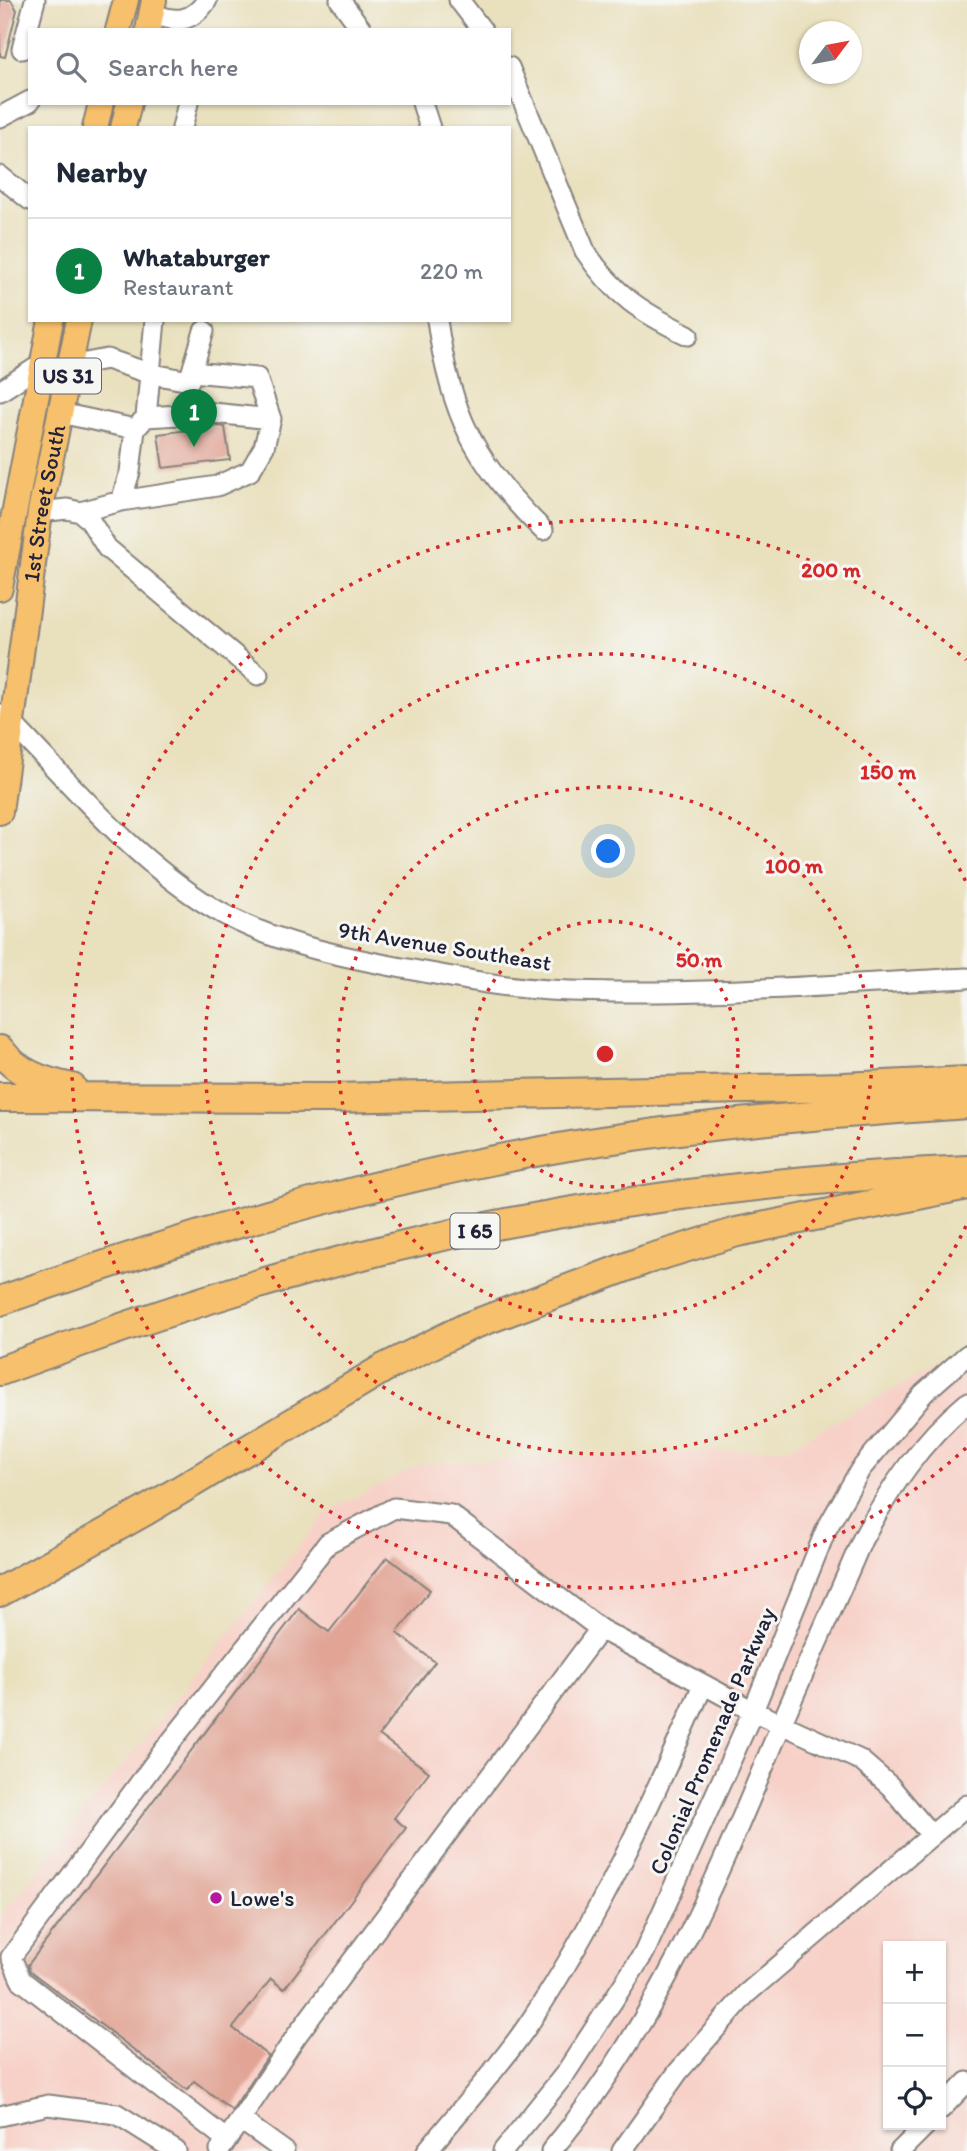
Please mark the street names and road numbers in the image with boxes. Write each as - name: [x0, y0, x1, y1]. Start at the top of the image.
- road number: US 31: [35, 358, 101, 394]
- street label: 1st Street South: [17, 421, 72, 584]
- street label: 9th Avenue Southeast: [336, 915, 554, 977]
- road number: I 65: [450, 1214, 500, 1248]
- street label: Colonial Promenade Parkway: [643, 1603, 781, 1879]

